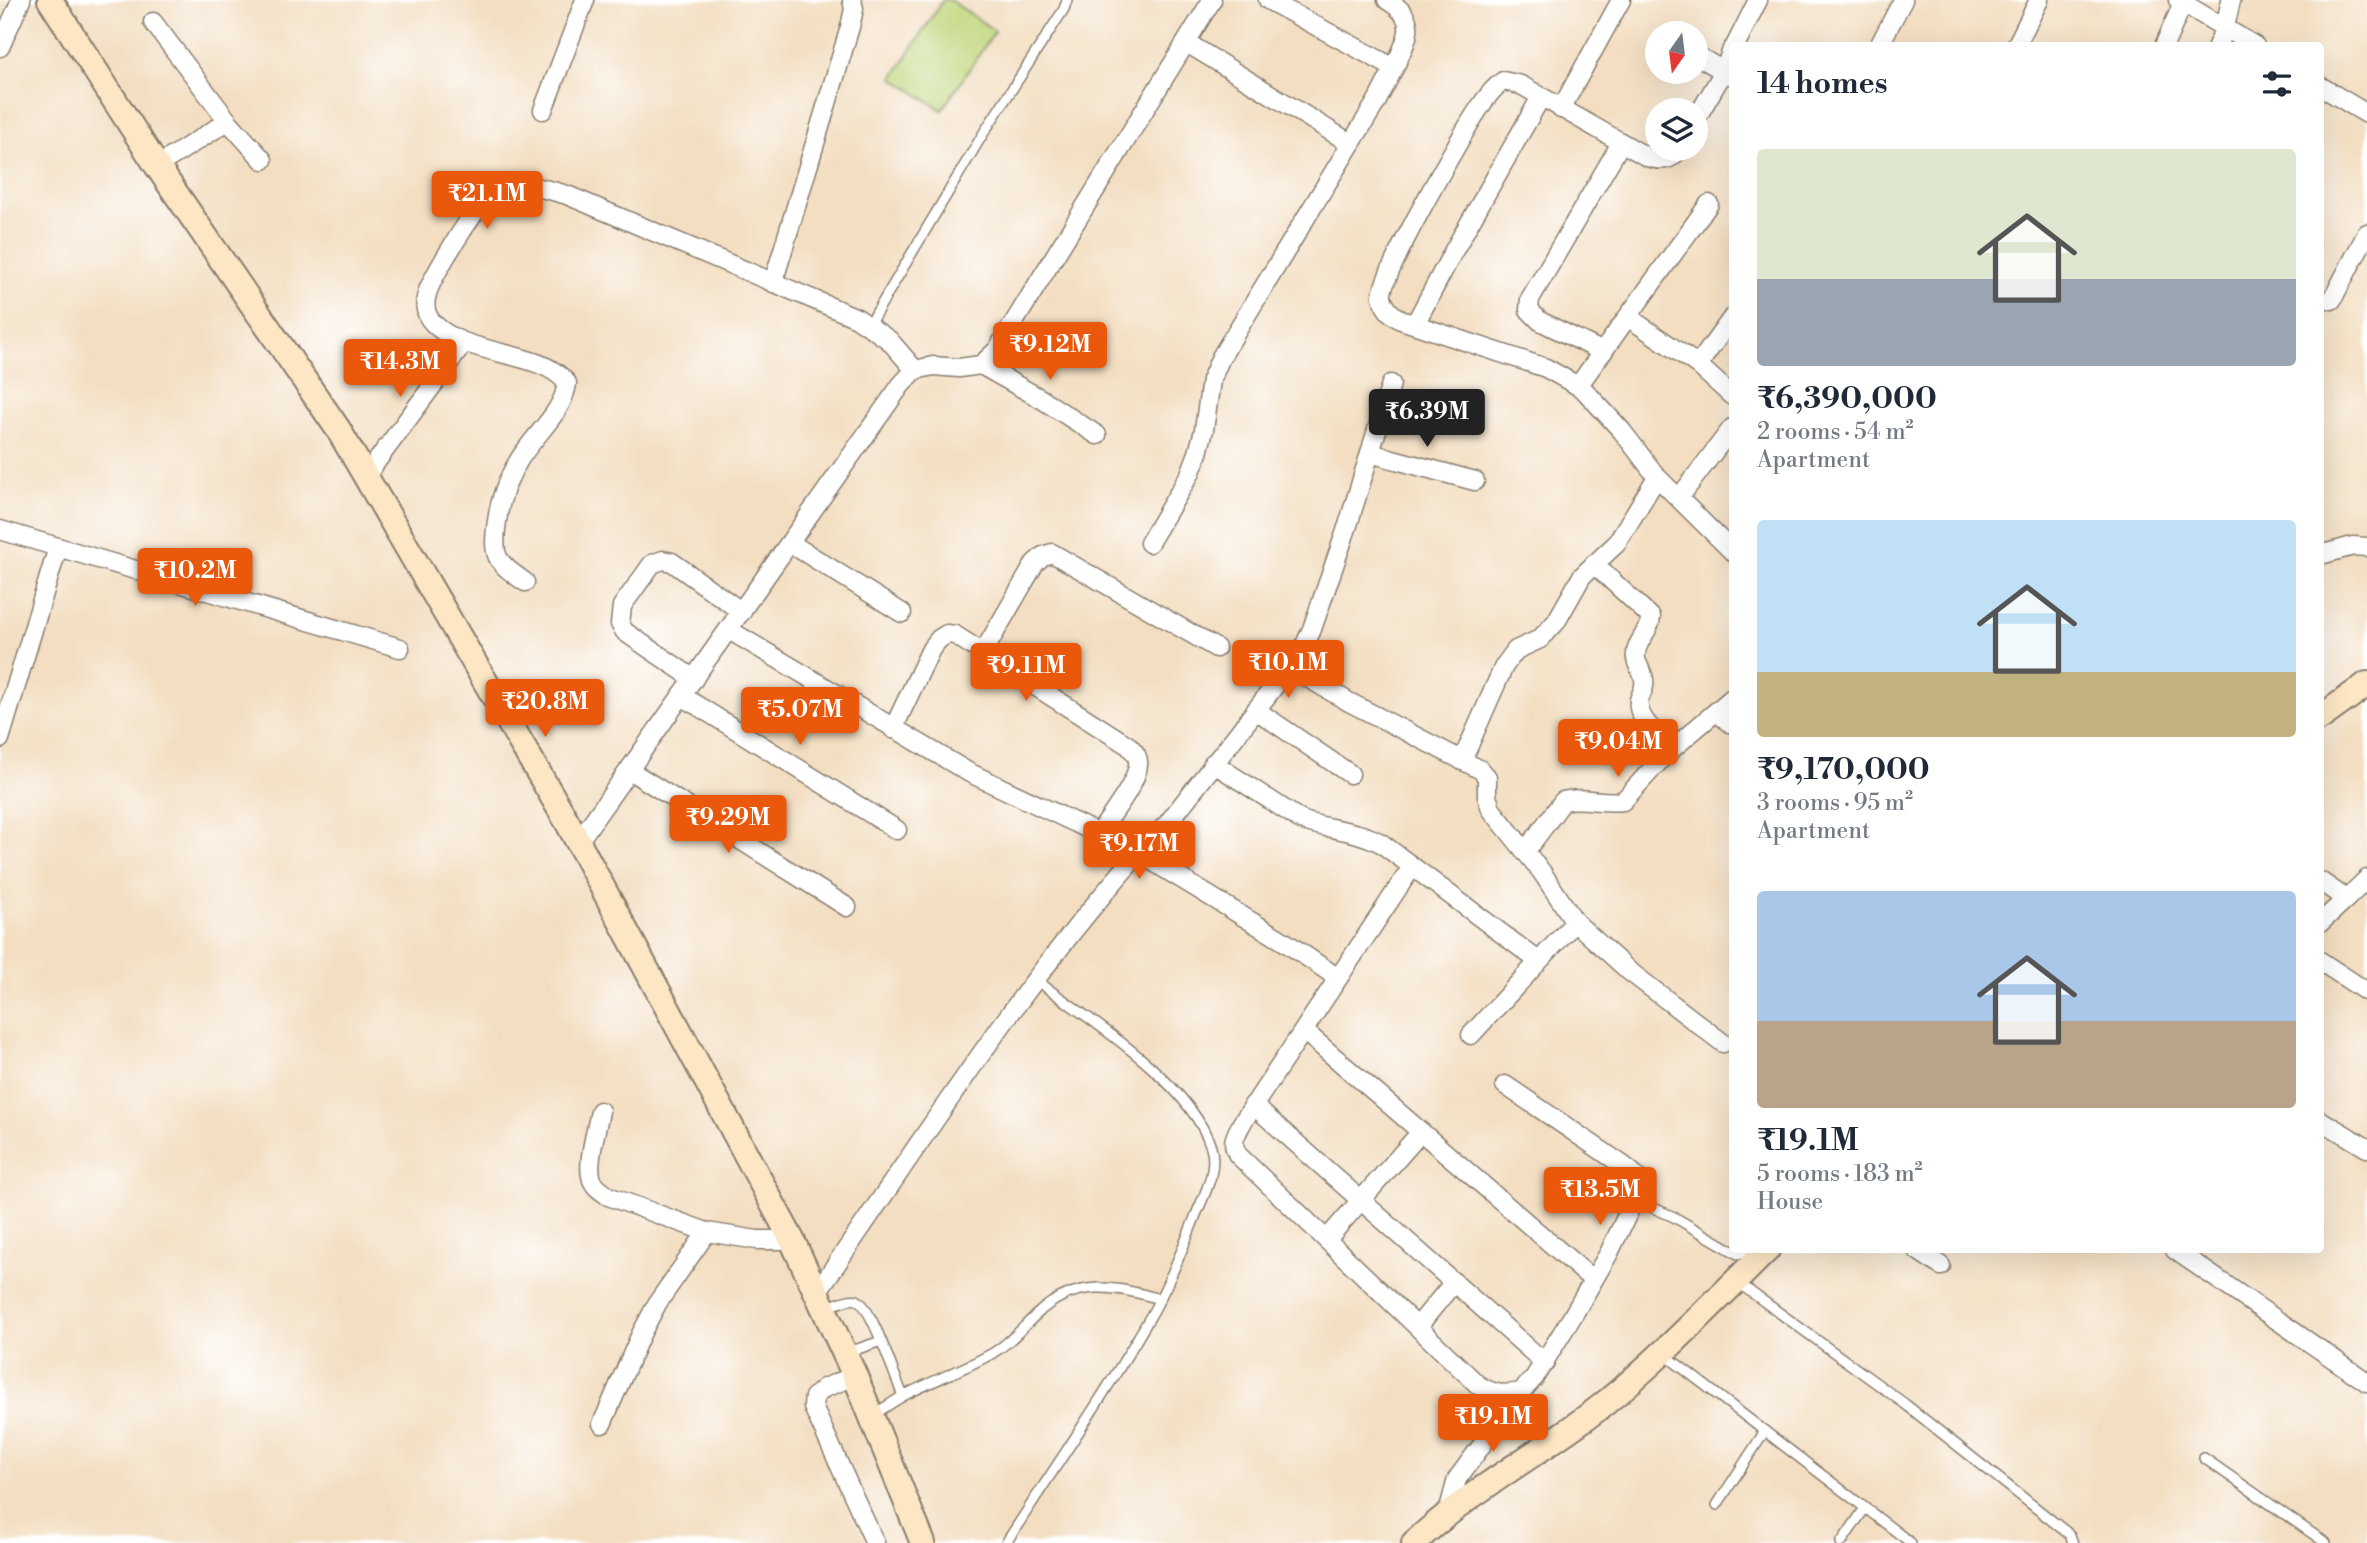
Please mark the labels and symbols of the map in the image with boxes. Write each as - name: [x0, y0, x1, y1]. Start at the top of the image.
- north arrow: [1645, 21, 1708, 84]
- pin: ₹21.1M: [430, 172, 544, 231]
- pin: ₹9.12M: [993, 322, 1107, 382]
- pin: ₹14.3M: [343, 340, 457, 399]
- pin: ₹6.39M: [1370, 390, 1484, 449]
- pin: ₹10.2M: [138, 548, 252, 608]
- pin: ₹10.1M: [1231, 640, 1345, 700]
- pin: ₹9.11M: [969, 644, 1083, 703]
- pin: ₹20.8M: [488, 680, 602, 739]
- pin: ₹5.07M: [743, 688, 857, 747]
- pin: ₹9.04M: [1561, 720, 1675, 779]
- pin: ₹9.29M: [671, 796, 785, 855]
- pin: ₹9.17M: [1082, 822, 1196, 881]
- pin: ₹13.5M: [1543, 1168, 1657, 1227]
- pin: ₹19.1M: [1436, 1394, 1550, 1454]

